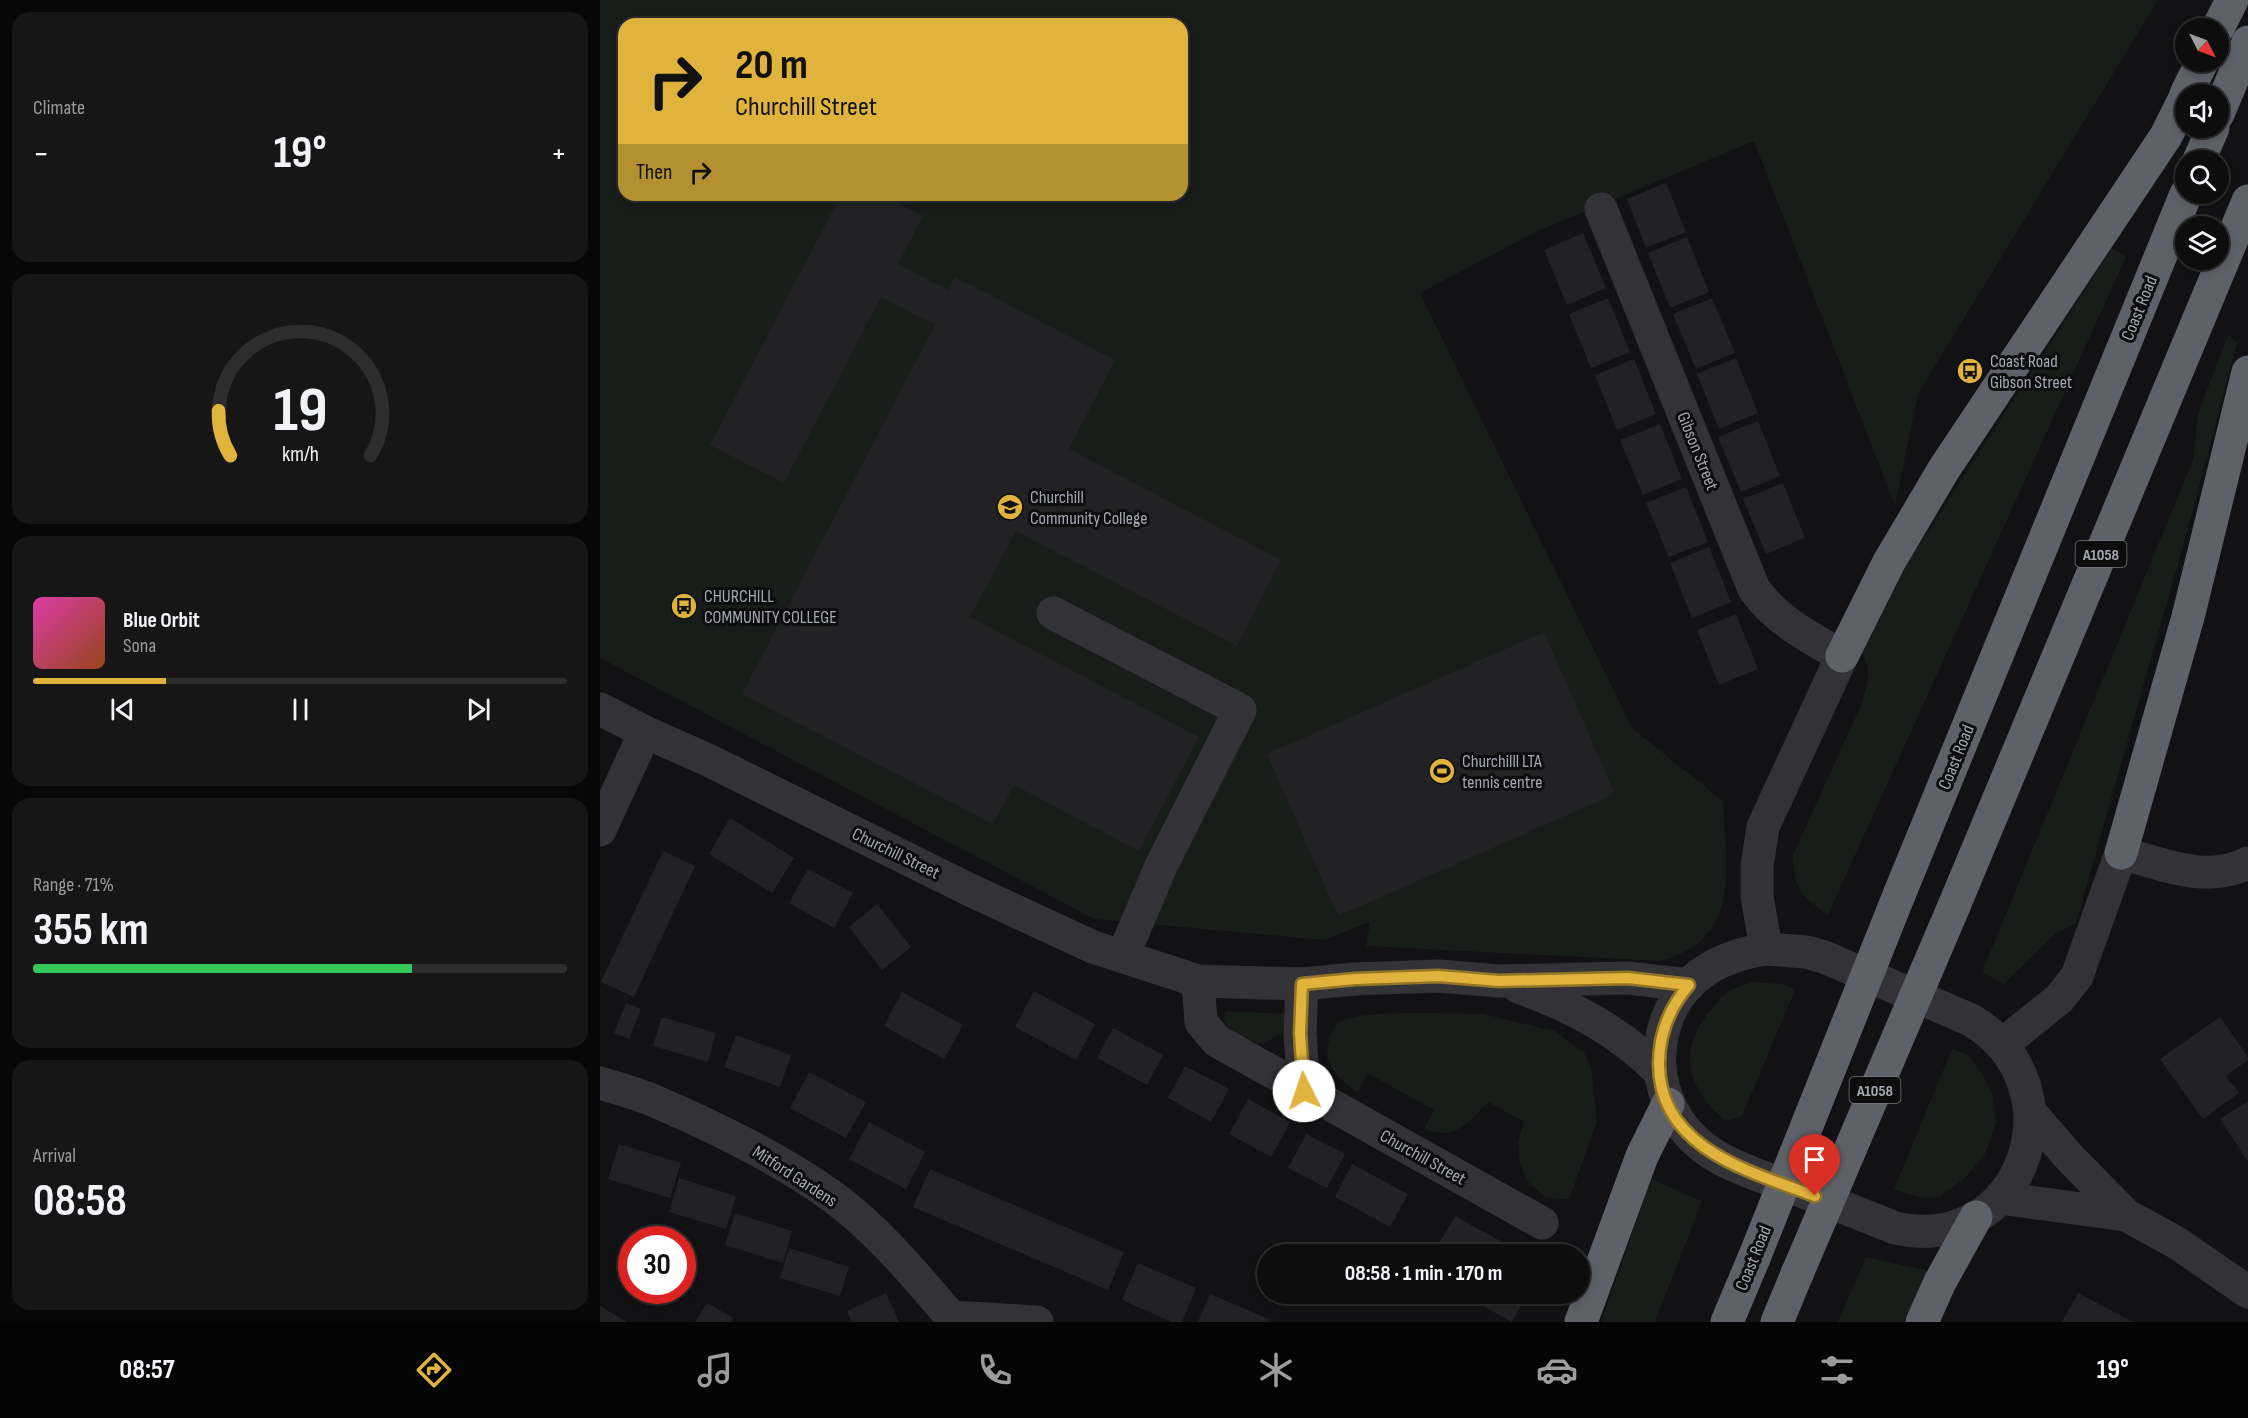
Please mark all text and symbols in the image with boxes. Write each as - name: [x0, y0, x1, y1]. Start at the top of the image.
- north arrow: [2175, 18, 2229, 72]
- map controls: [2175, 18, 2229, 270]
- text: 20 m: [735, 40, 808, 91]
- icon: right: [636, 42, 714, 120]
- button: sound: [2175, 84, 2229, 138]
- text: Churchill Street: [735, 91, 877, 123]
- text: Climate: [33, 96, 85, 120]
- text: 19°: [273, 126, 327, 181]
- text: −: [33, 134, 49, 174]
- text: +: [551, 134, 567, 174]
- button: search: [2175, 150, 2229, 204]
- icon: right: [684, 156, 717, 189]
- text: Then: [636, 159, 672, 186]
- button: layers: [2175, 216, 2229, 270]
- street label: Coast Road: [2117, 273, 2162, 344]
- place label: Coast Road Gibson Street: [1990, 351, 2073, 393]
- bus stop icon: Coast Road Gibson Street: [1955, 356, 1985, 386]
- text: 19: [273, 374, 327, 449]
- street label: Gibson Street: [1672, 409, 1723, 494]
- text: km/h: [281, 442, 319, 467]
- place label: Churchill Community College: [1030, 487, 1147, 529]
- school or university icon: Churchill Community College: [995, 492, 1025, 522]
- road number: A1058: [2076, 541, 2126, 567]
- place label: CHURCHILL COMMUNITY COLLEGE: [704, 586, 837, 628]
- bus stop icon: CHURCHILL COMMUNITY COLLEGE: [669, 591, 699, 621]
- text: Blue Orbit: [123, 607, 200, 634]
- text: Sona: [123, 634, 156, 658]
- icon: previous: [106, 693, 139, 726]
- icon: pause: [284, 693, 317, 726]
- icon: next: [462, 693, 495, 726]
- street label: Coast Road: [1934, 722, 1979, 793]
- place label: Churchilll LTA tennis centre: [1462, 751, 1542, 793]
- sports icon: Churchilll LTA tennis centre: [1427, 756, 1457, 786]
- street label: Churchill Street: [849, 823, 943, 884]
- text: Range · 71%: [33, 873, 114, 897]
- text: 355 km: [33, 903, 149, 958]
- position arrow: [1272, 1059, 1336, 1123]
- road number: A1058: [1850, 1077, 1900, 1103]
- street label: Churchill Street: [1376, 1125, 1470, 1190]
- pin: [1789, 1134, 1840, 1196]
- street label: Mitford Gardens: [748, 1141, 841, 1212]
- icon: arrive: [1798, 1143, 1831, 1176]
- text: Arrival: [33, 1144, 76, 1168]
- text: 08:58: [33, 1174, 127, 1229]
- street label: Coast Road: [1731, 1223, 1776, 1294]
- speed limit sign: 30: [618, 1226, 696, 1304]
- text: 08:58 · 1 min · 170 m: [1345, 1260, 1502, 1287]
- icon: directions: [413, 1349, 455, 1391]
- icon: music: [694, 1349, 736, 1391]
- icon: phone: [974, 1349, 1016, 1391]
- icon: climate: [1255, 1349, 1297, 1391]
- icon: car: [1536, 1349, 1578, 1391]
- icon: filters: [1816, 1349, 1858, 1391]
- text: 08:57: [119, 1354, 174, 1386]
- text: 19°: [2097, 1354, 2129, 1386]

